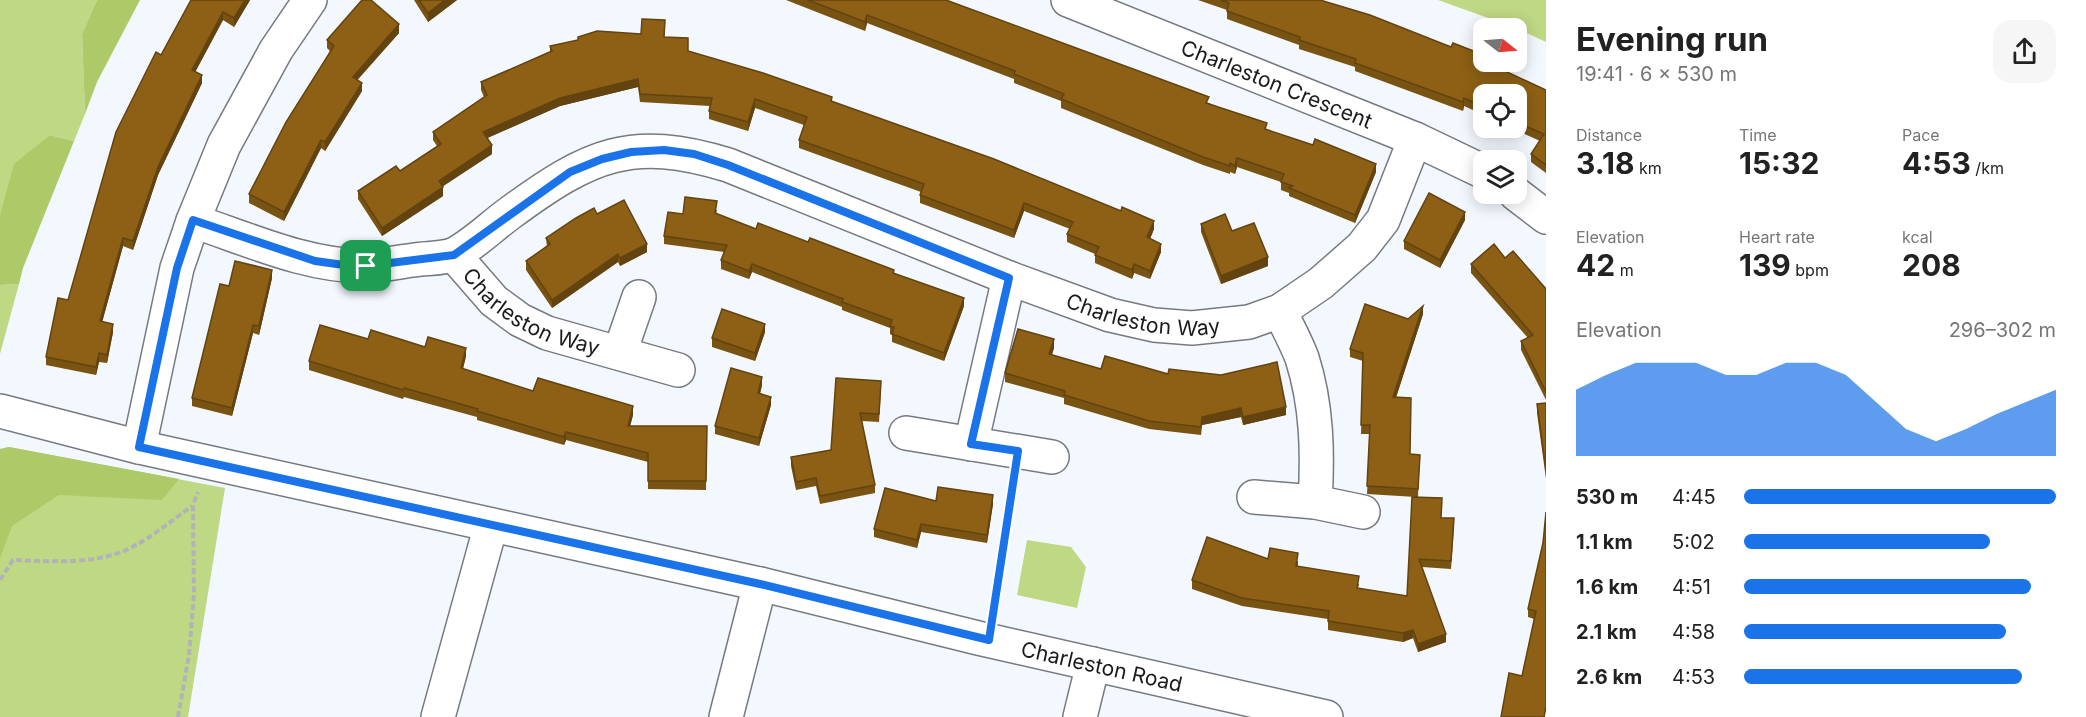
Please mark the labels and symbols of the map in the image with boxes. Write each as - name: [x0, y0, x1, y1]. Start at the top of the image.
- north arrow: [1473, 18, 1527, 72]
- street label: Charleston Crescent: [1178, 34, 1376, 133]
- pin: [340, 240, 391, 291]
- street label: Charleston Way: [458, 262, 603, 360]
- street label: Charleston Way: [1063, 288, 1221, 341]
- street label: Charleston Road: [1019, 636, 1185, 696]

